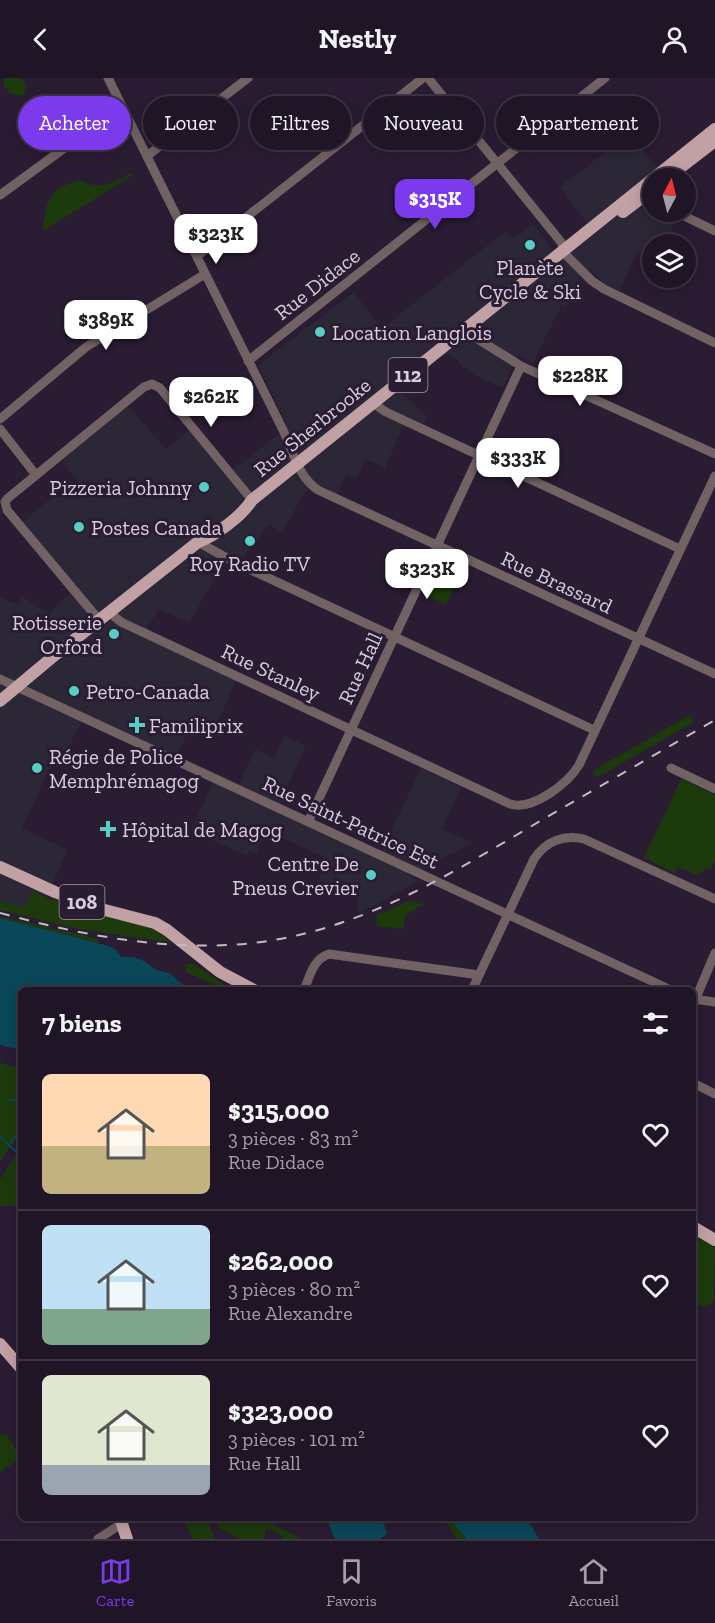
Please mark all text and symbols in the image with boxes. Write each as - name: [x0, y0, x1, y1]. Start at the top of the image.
- icon: back: [24, 23, 57, 56]
- text: Nestly: [319, 23, 396, 55]
- icon: person: [658, 23, 691, 56]
- chip: Acheter: [18, 96, 131, 150]
- chip: Louer: [143, 96, 238, 150]
- chip: Filtres: [250, 96, 351, 150]
- chip: Nouveau: [363, 96, 484, 150]
- chip: Appartement: [496, 96, 659, 150]
- north arrow: [642, 168, 696, 222]
- map controls: [642, 168, 696, 288]
- pin: $315K: [393, 179, 477, 230]
- text: $315K: [409, 186, 461, 210]
- pin: $323K: [174, 214, 258, 265]
- text: $323K: [188, 221, 244, 245]
- button: layers: [642, 234, 696, 288]
- marker: Planète Cycle & Ski: [523, 238, 537, 252]
- street label: Rue Didace: [269, 243, 365, 325]
- place label: Planète Cycle & Ski: [479, 255, 581, 304]
- pin: $389K: [64, 300, 148, 351]
- text: $389K: [78, 307, 134, 331]
- place label: Location Langlois: [332, 320, 492, 345]
- marker: Location Langlois: [313, 325, 327, 339]
- pin: $228K: [538, 356, 622, 407]
- road number: 112: [388, 358, 428, 392]
- text: $228K: [552, 363, 608, 387]
- street label: Rue Sherbrooke: [249, 372, 376, 482]
- pin: $262K: [169, 377, 253, 428]
- text: $262K: [183, 384, 239, 408]
- pin: $333K: [476, 438, 560, 489]
- text: $333K: [490, 445, 546, 469]
- place label: Pizzeria Johnny: [50, 475, 192, 500]
- marker: Pizzeria Johnny: [197, 480, 211, 494]
- place label: Postes Canada: [91, 515, 222, 540]
- marker: Postes Canada: [72, 520, 86, 534]
- marker: Roy Radio TV: [243, 534, 257, 548]
- street label: Rue Brassard: [497, 545, 617, 619]
- pin: $323K: [385, 549, 469, 600]
- place label: Roy Radio TV: [190, 551, 311, 576]
- text: $323K: [399, 556, 455, 580]
- place label: Rotisserie Orford: [12, 610, 102, 659]
- marker: Rotisserie Orford: [107, 627, 121, 641]
- street label: Rue Hall: [333, 628, 388, 708]
- street label: Rue Stanley: [218, 638, 325, 706]
- place label: Petro-Canada: [86, 679, 210, 704]
- marker: Petro-Canada: [67, 684, 81, 698]
- place label: Familiprix: [149, 713, 243, 738]
- marker: Familiprix: [130, 718, 144, 732]
- place label: Régie de Police Memphrémagog: [49, 744, 200, 793]
- marker: Régie de Police Memphrémagog: [30, 761, 44, 775]
- street label: Rue Saint-Patrice Est: [259, 770, 443, 874]
- place label: Hôpital de Magog: [122, 817, 283, 842]
- marker: Hôpital de Magog: [99, 820, 117, 838]
- place label: Centre De Pneus Crevier: [232, 851, 359, 900]
- marker: Centre De Pneus Crevier: [364, 868, 378, 882]
- road number: 108: [60, 885, 104, 919]
- text: 7 biens: [42, 1007, 122, 1039]
- icon: filters: [639, 1007, 672, 1040]
- text: $315,000: [228, 1094, 329, 1126]
- icon: home: [90, 1098, 162, 1170]
- icon: heart: [639, 1118, 672, 1151]
- text: 3 pièces · 83 m²: [228, 1126, 358, 1150]
- text: Rue Didace: [228, 1150, 324, 1174]
- text: $262,000: [228, 1245, 333, 1277]
- icon: home: [90, 1249, 162, 1321]
- icon: heart: [639, 1269, 672, 1302]
- text: 3 pièces · 80 m²: [228, 1277, 360, 1301]
- text: Rue Alexandre: [228, 1301, 353, 1325]
- text: $323,000: [228, 1395, 333, 1427]
- icon: home: [90, 1399, 162, 1471]
- icon: heart: [639, 1419, 672, 1452]
- text: 3 pièces · 101 m²: [228, 1427, 365, 1451]
- text: Rue Hall: [228, 1451, 301, 1475]
- tab: Carte: [96, 1555, 134, 1610]
- tab: Favoris: [326, 1555, 377, 1610]
- tab: Accueil: [569, 1555, 619, 1610]

